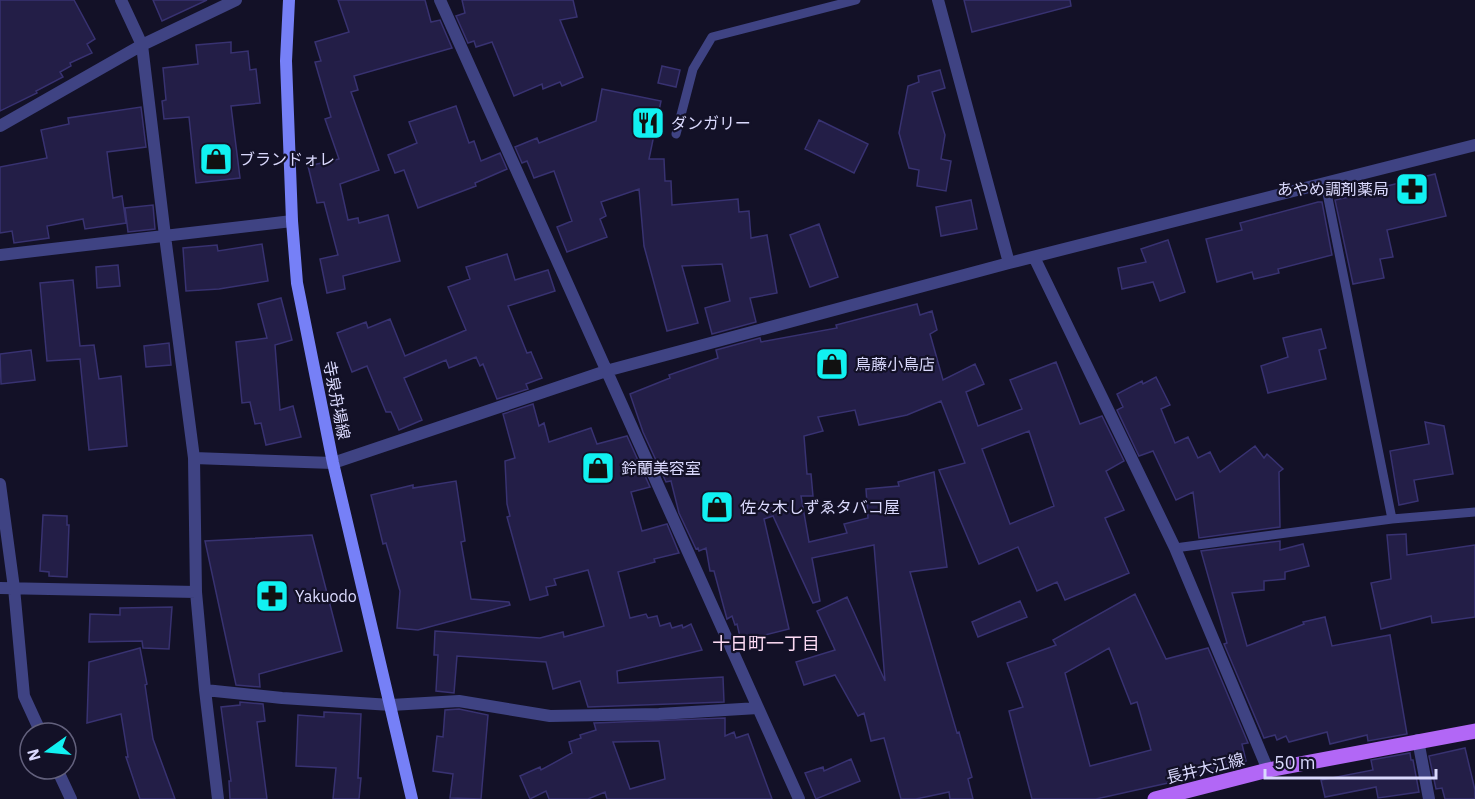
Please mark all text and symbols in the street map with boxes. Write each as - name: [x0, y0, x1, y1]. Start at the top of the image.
- restaurant icon: ダンガリー: [630, 105, 666, 141]
- place label: ダンガリー: [671, 113, 751, 133]
- shop icon: ブランドォレ: [198, 141, 234, 177]
- place label: ブランドォレ: [239, 149, 335, 169]
- pharmacy icon: あやめ調剤薬局: [1394, 171, 1430, 207]
- place label: あやめ調剤薬局: [1277, 179, 1389, 199]
- shop icon: 鳥藤小鳥店: [814, 346, 850, 382]
- place label: 鳥藤小鳥店: [855, 354, 935, 374]
- street label: 寺泉舟場線: [320, 359, 354, 441]
- shop icon: 鈴蘭美容室: [580, 450, 616, 486]
- place label: 鈴蘭美容室: [621, 458, 701, 478]
- shop icon: 佐々木しずゑタバコ屋: [699, 489, 735, 525]
- place label: 佐々木しずゑタバコ屋: [740, 497, 900, 517]
- pharmacy icon: Yakuodo: [254, 578, 290, 614]
- place label: Yakuodo: [295, 586, 357, 606]
- district label: 十日町一丁目: [712, 632, 820, 655]
- north arrow: [18, 721, 78, 781]
- scale bar: [1265, 742, 1436, 780]
- text: N: [22, 747, 45, 763]
- street label: 長井大江線: [1164, 749, 1246, 787]
- text: 50 m: [1274, 751, 1316, 774]

